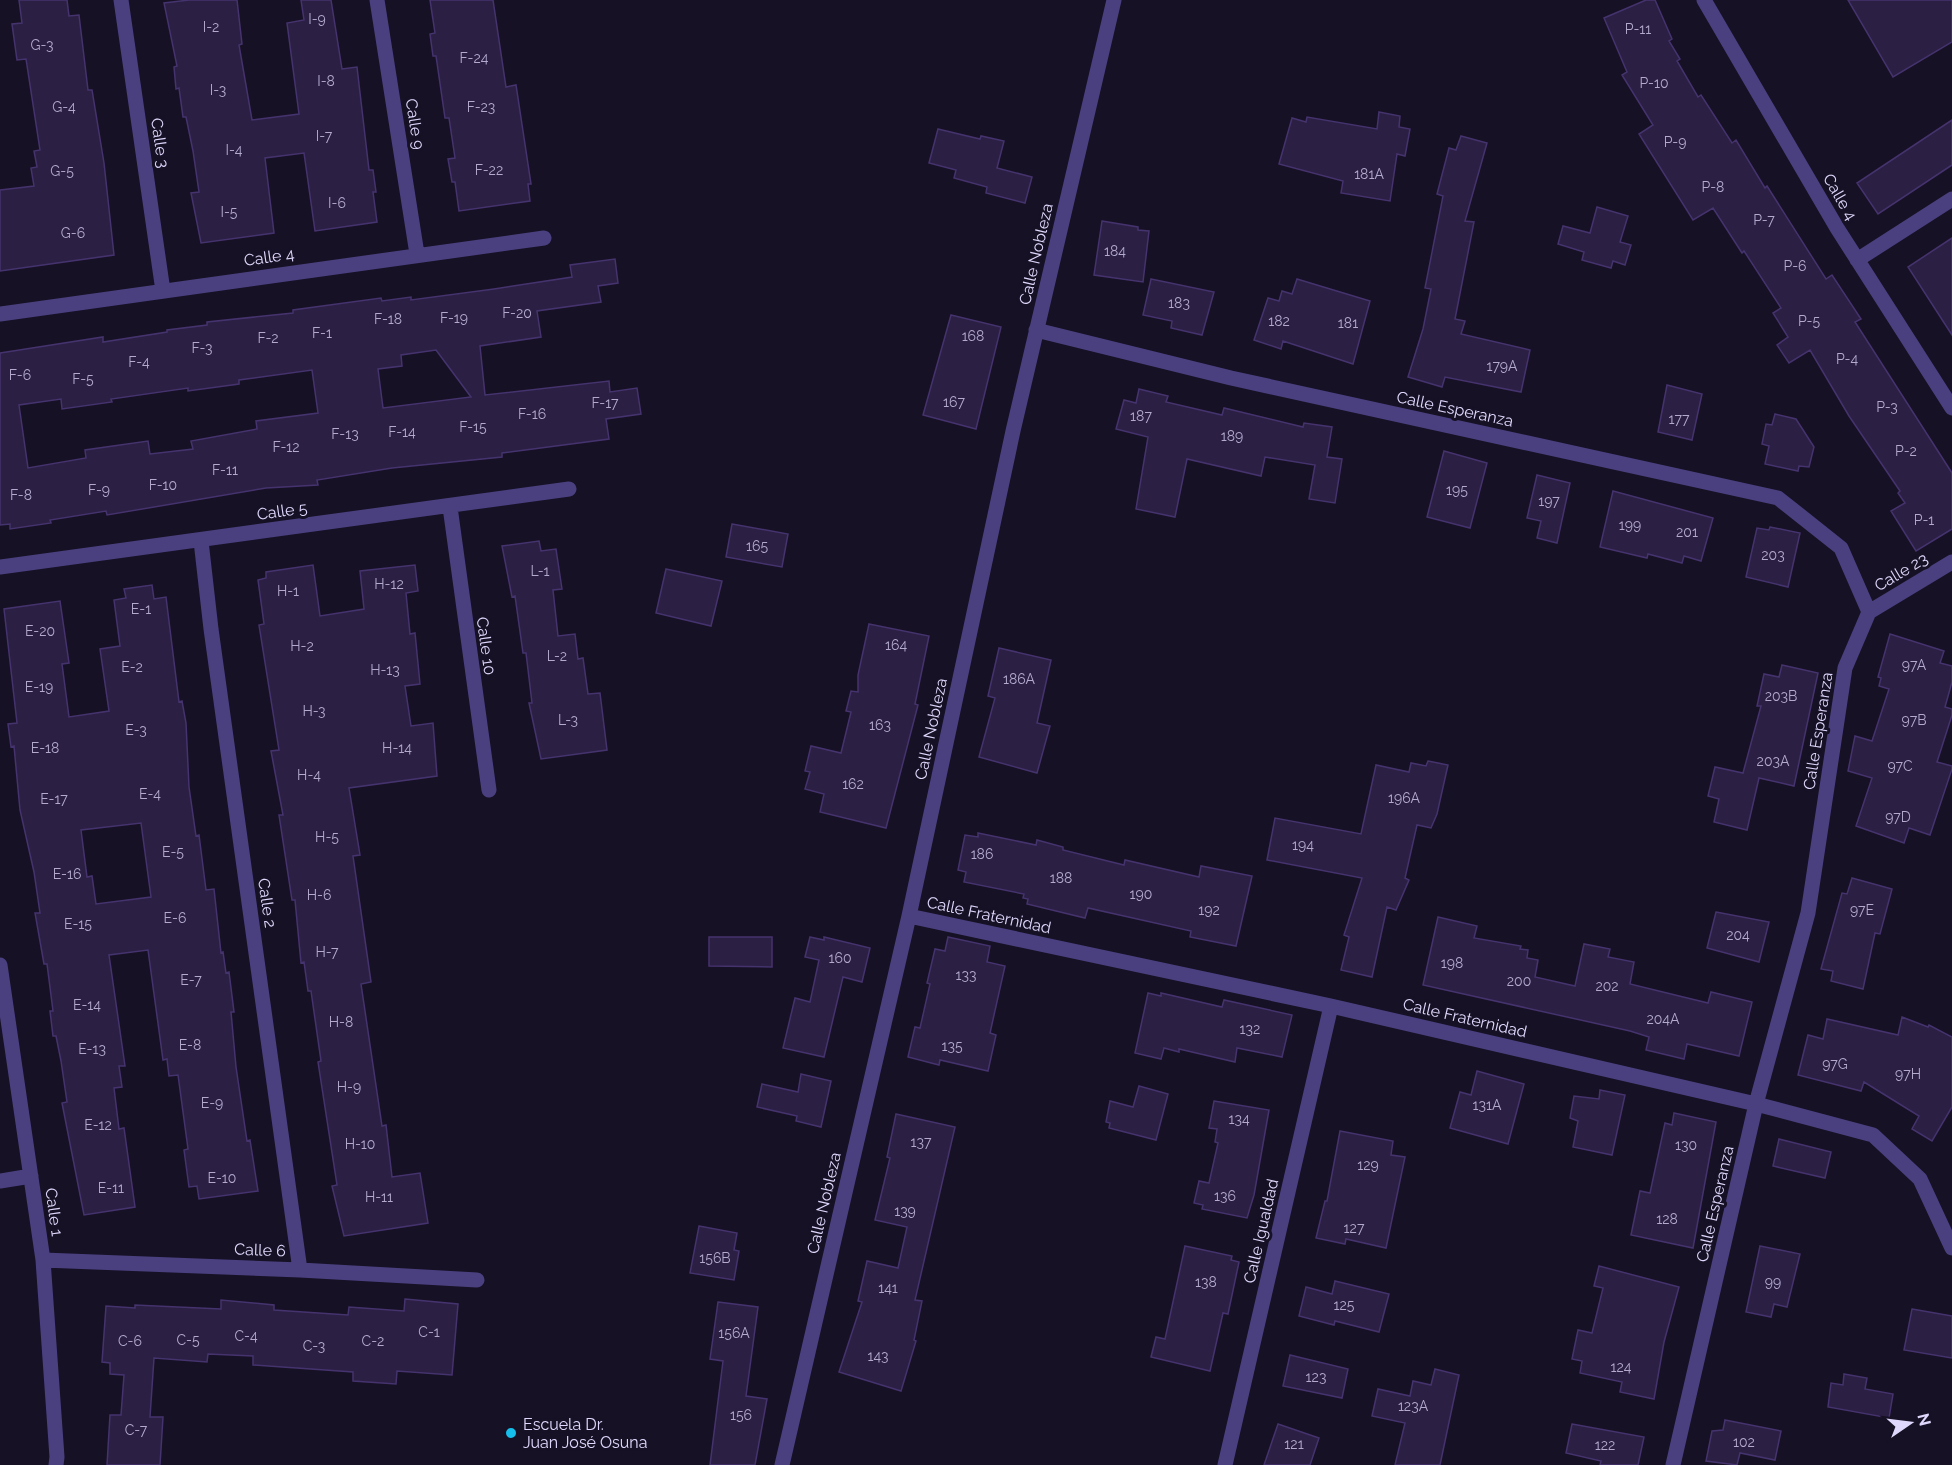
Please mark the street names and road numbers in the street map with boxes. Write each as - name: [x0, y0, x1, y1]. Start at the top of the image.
- street label: Calle 9: [402, 97, 428, 151]
- street label: Calle 3: [147, 117, 173, 169]
- street label: Calle 4: [1819, 170, 1861, 224]
- street label: Calle Nobleza: [1015, 201, 1057, 307]
- street label: Calle 4: [243, 244, 296, 270]
- street label: Calle Esperanza: [1395, 387, 1515, 431]
- street label: Calle 5: [256, 498, 309, 524]
- street label: Calle 23: [1871, 549, 1931, 595]
- street label: Calle 10: [473, 616, 499, 676]
- street label: Calle Esperanza: [1799, 671, 1837, 791]
- street label: Calle Nobleza: [911, 676, 951, 782]
- street label: Calle 2: [254, 877, 280, 929]
- street label: Calle Fraternidad: [925, 893, 1053, 937]
- street label: Calle Fraternidad: [1401, 995, 1529, 1042]
- street label: Calle Esperanza: [1692, 1144, 1738, 1264]
- street label: Calle Nobleza: [803, 1150, 845, 1256]
- street label: Calle Igualdad: [1240, 1177, 1282, 1285]
- street label: Calle 1: [41, 1187, 67, 1238]
- street label: Calle 6: [234, 1240, 286, 1260]

